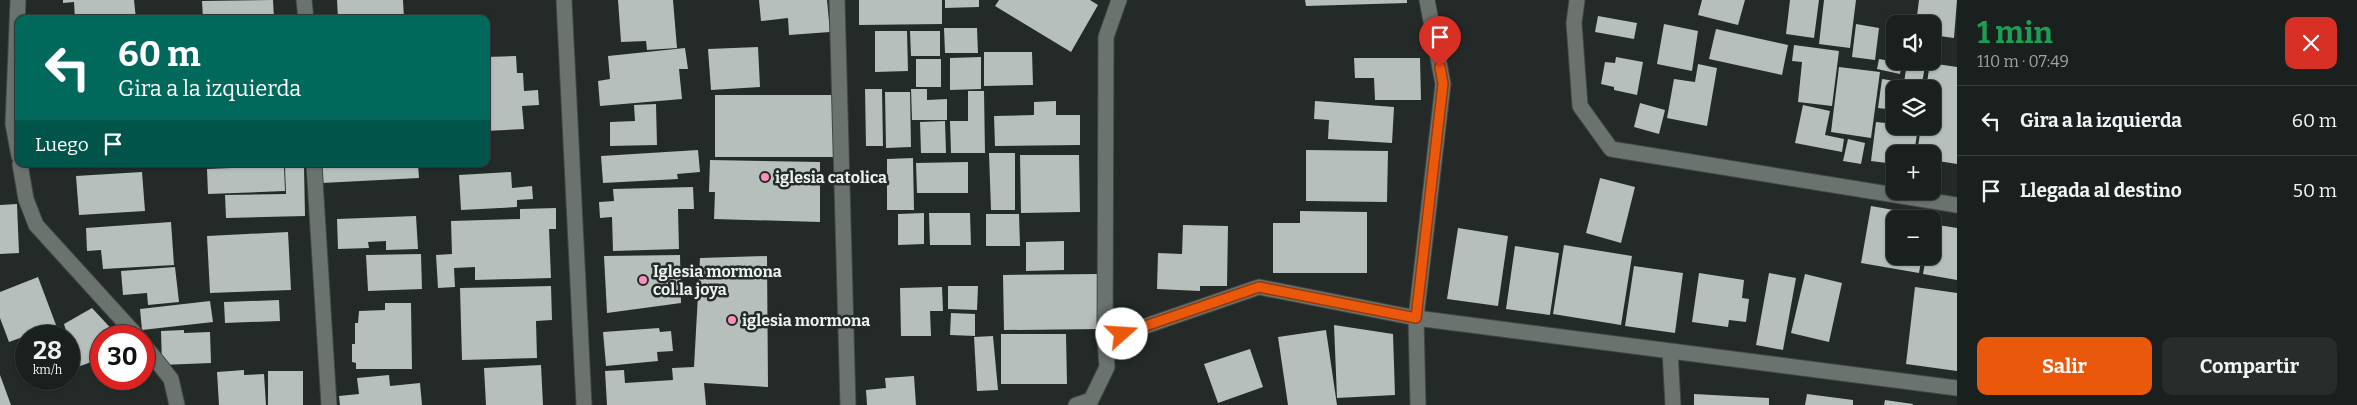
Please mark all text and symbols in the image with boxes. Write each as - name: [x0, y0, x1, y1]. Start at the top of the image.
- map controls: [1886, 15, 1941, 265]
- button: sound: [1886, 15, 1941, 70]
- text: 1 min: [1977, 15, 2053, 51]
- pin: [1419, 16, 1461, 67]
- button: close: [2285, 17, 2337, 69]
- icon: arrive: [1426, 23, 1454, 51]
- text: 60 m: [118, 33, 201, 75]
- icon: left: [35, 35, 100, 100]
- text: 110 m · 07:49: [1977, 52, 2069, 71]
- text: Gira a la izquierda: [118, 75, 301, 102]
- button: layers: [1886, 80, 1941, 135]
- icon: left: [1977, 107, 2005, 135]
- text: Gira a la izquierda: [2020, 109, 2182, 132]
- text: 60 m: [2292, 109, 2337, 132]
- icon: arrive: [99, 130, 127, 158]
- text: Luego: [35, 133, 89, 156]
- button: +: [1886, 145, 1941, 200]
- place label: iglesia catolica: [775, 168, 887, 187]
- marker: iglesia catolica: [759, 171, 771, 183]
- icon: arrive: [1977, 177, 2005, 205]
- text: Llegada al destino: [2020, 179, 2182, 202]
- text: 50 m: [2293, 179, 2337, 202]
- button: −: [1886, 210, 1941, 265]
- place label: Iglesia mormona col.la joya: [653, 262, 782, 299]
- marker: Iglesia mormona col.la joya: [637, 274, 649, 286]
- position arrow: [1095, 307, 1147, 359]
- place label: iglesia mormona: [742, 311, 870, 330]
- marker: iglesia mormona: [726, 314, 738, 326]
- speed limit sign: 30: [90, 325, 155, 390]
- text: 28: [33, 336, 62, 366]
- button: Salir: [1977, 337, 2152, 395]
- button: Compartir: [2162, 337, 2337, 395]
- text: km/h: [33, 363, 62, 377]

